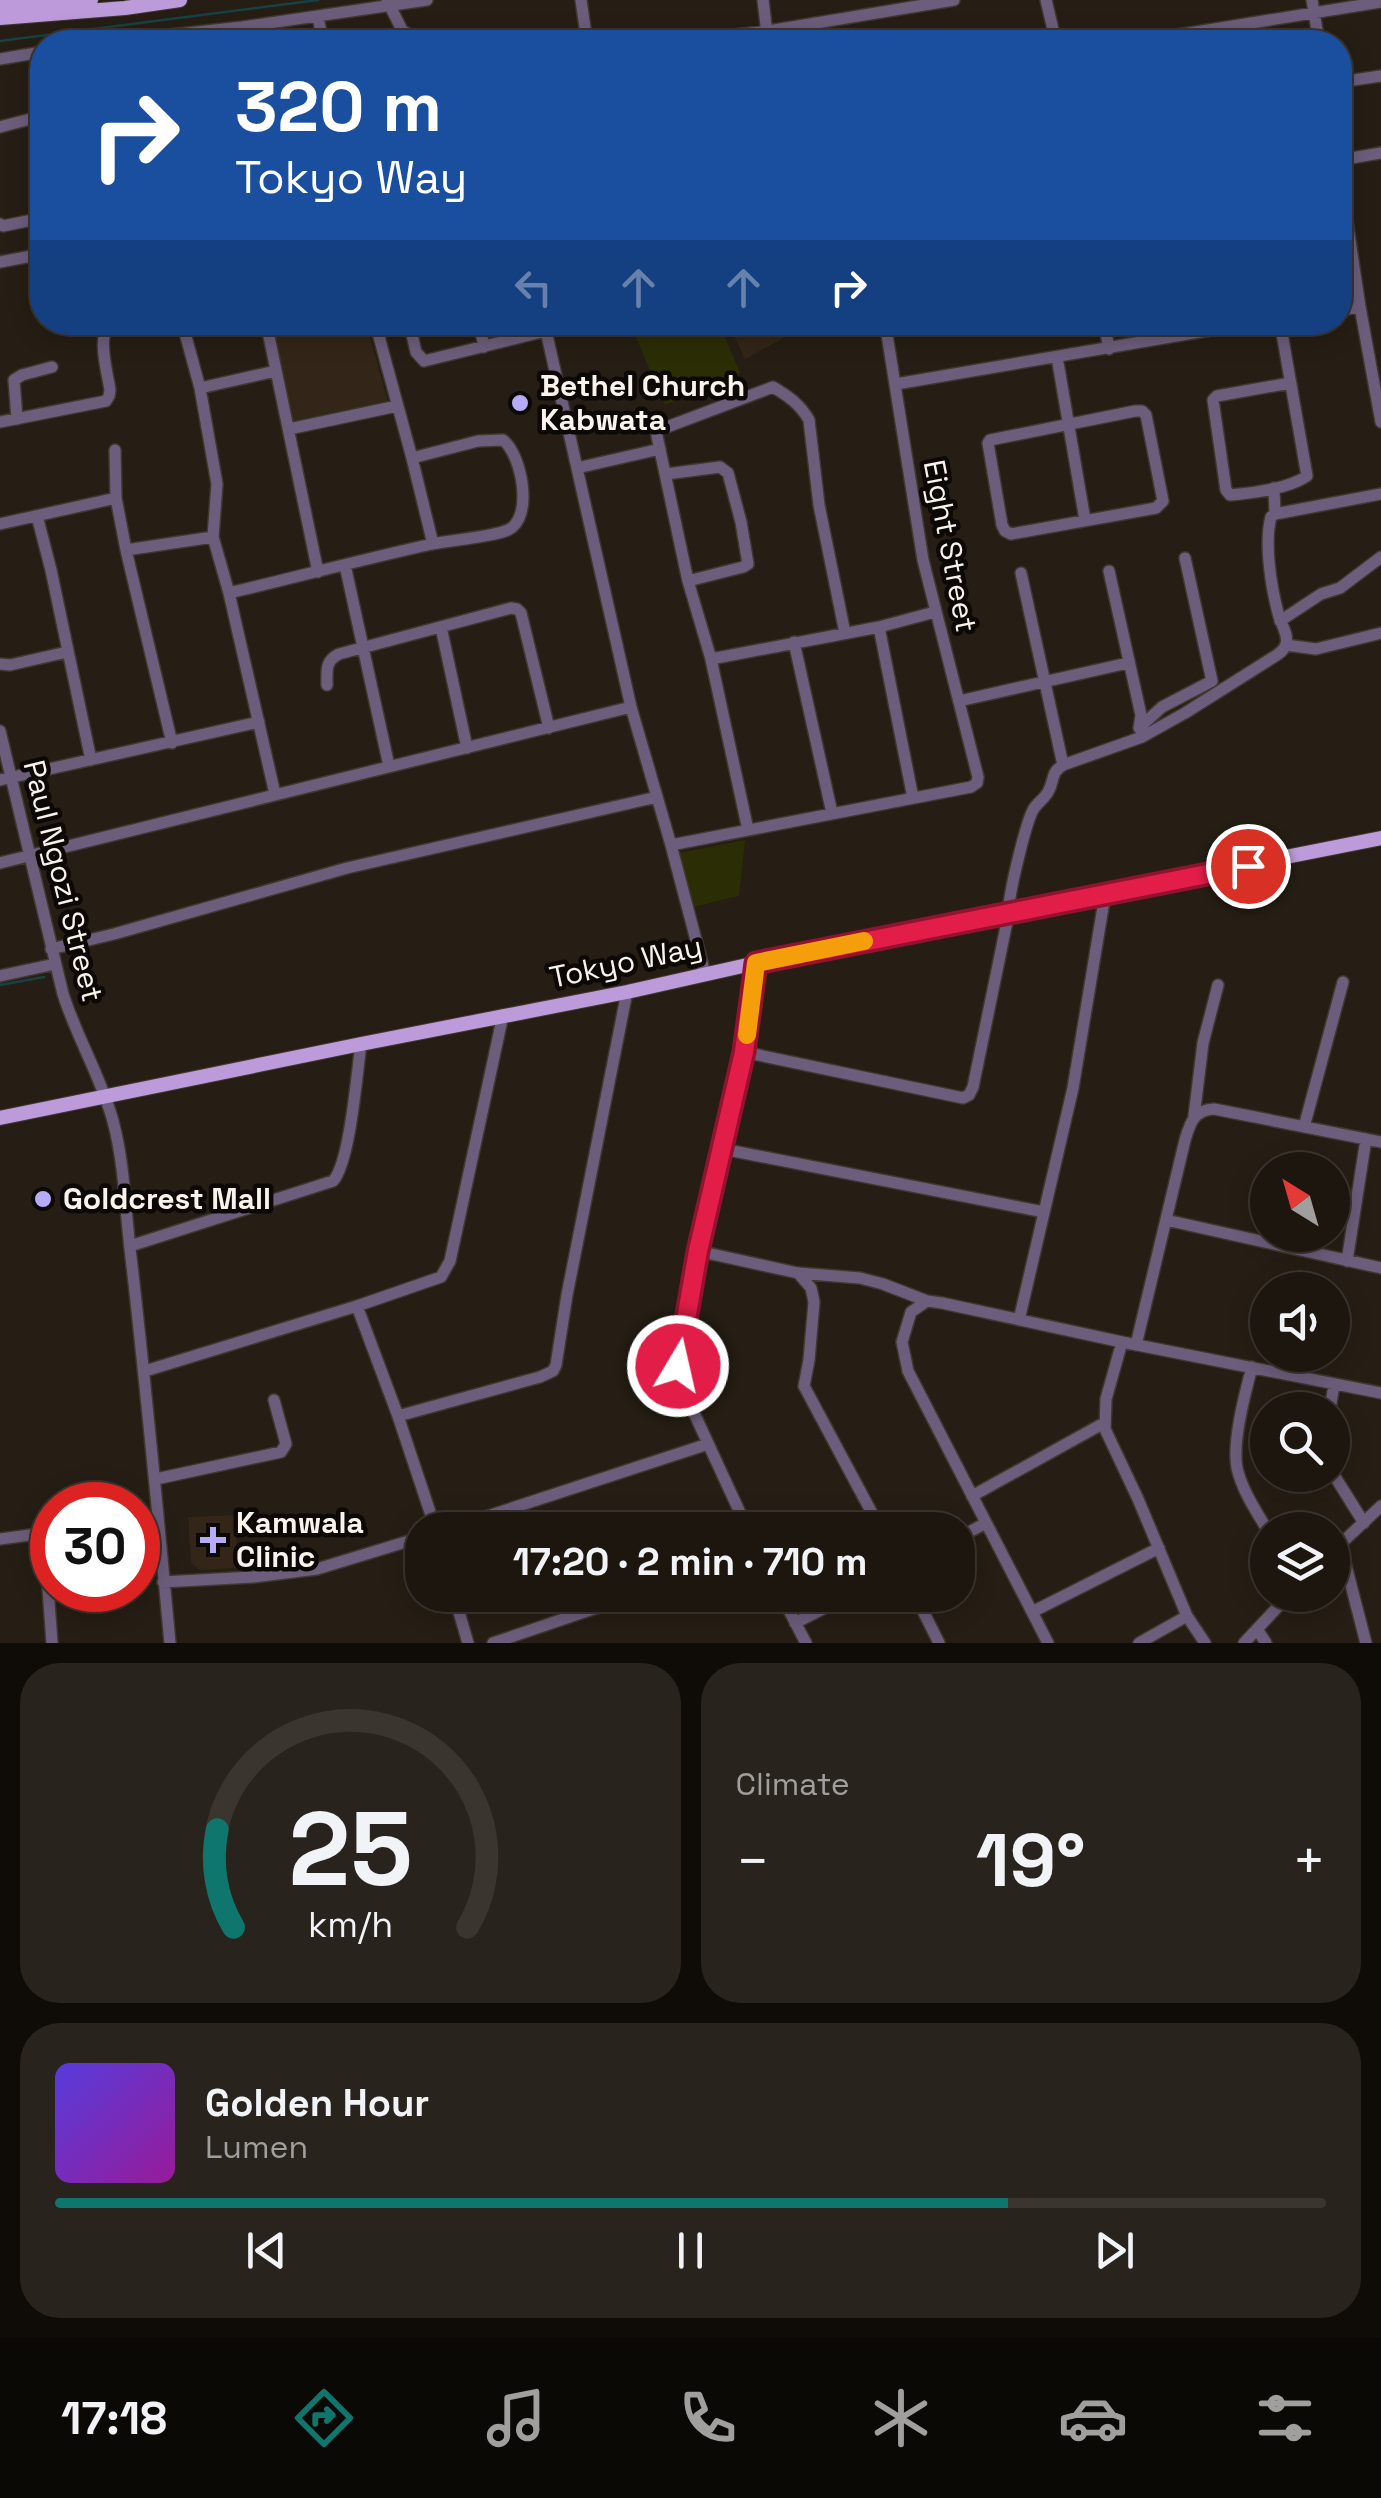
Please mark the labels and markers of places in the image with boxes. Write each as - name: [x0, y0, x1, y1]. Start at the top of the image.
- place label: Bethel Church Kabwata: [540, 366, 745, 439]
- marker: Bethel Church Kabwata: [509, 392, 531, 414]
- pin: [1206, 824, 1291, 909]
- place label: Goldcrest Mall: [63, 1179, 271, 1218]
- marker: Goldcrest Mall: [32, 1188, 54, 1210]
- place label: Kamwala Clinic: [236, 1503, 364, 1576]
- marker: Kamwala Clinic: [200, 1527, 226, 1553]

